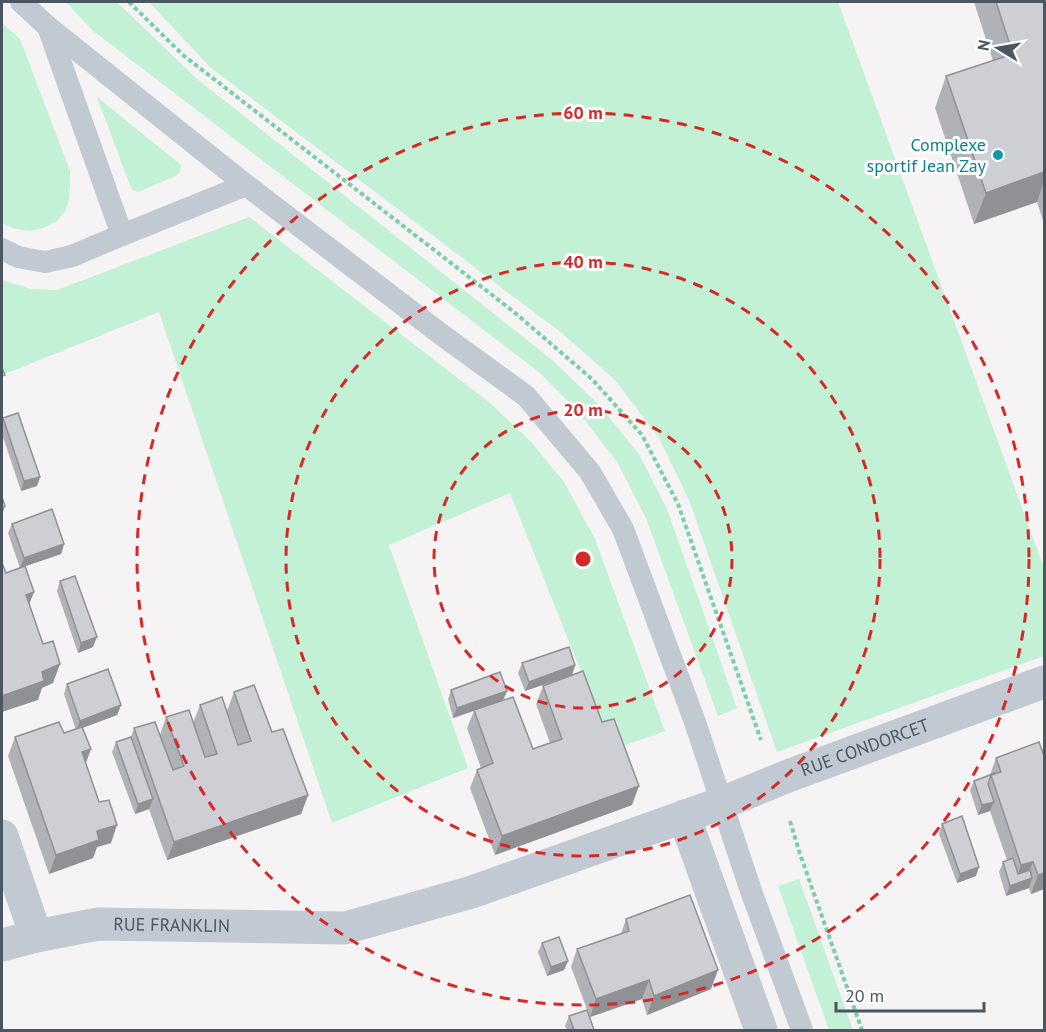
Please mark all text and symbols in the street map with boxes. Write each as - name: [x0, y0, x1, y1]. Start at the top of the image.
- north arrow: [968, 18, 1028, 78]
- text: N: [972, 38, 994, 52]
- text: 60 m: [563, 101, 603, 124]
- place label: Complexe sportif Jean Zay: [867, 133, 987, 177]
- marker: Complexe sportif Jean Zay: [991, 148, 1005, 162]
- text: 40 m: [563, 250, 603, 273]
- text: 20 m: [563, 398, 603, 421]
- centre of rings: [573, 549, 593, 569]
- street label: RUE CONDORCET: [797, 713, 932, 781]
- street label: RUE FRANKLIN: [113, 912, 230, 937]
- scale bar: [836, 975, 984, 1013]
- text: 20 m: [845, 984, 884, 1007]

